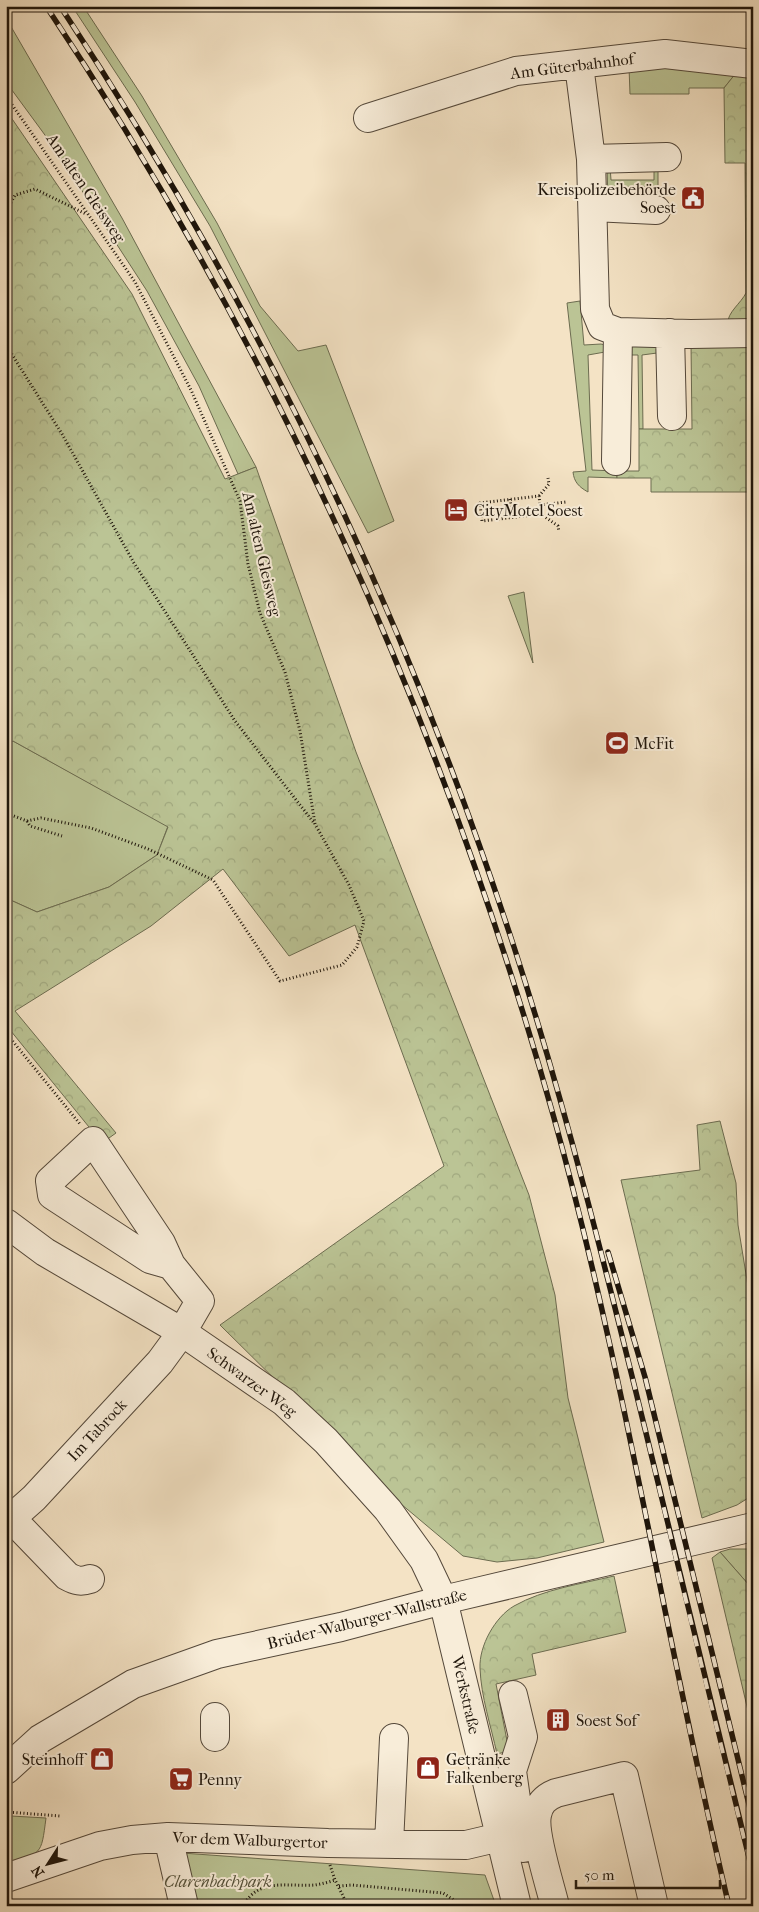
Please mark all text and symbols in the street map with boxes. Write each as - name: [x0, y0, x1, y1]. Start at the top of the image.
- street label: Am Güterbahnhof: [508, 49, 638, 83]
- street label: Am alten Gleisweg: [42, 129, 130, 246]
- place label: Kreispolizeibehörde Soest: [537, 180, 676, 217]
- public building icon: Kreispolizeibehörde Soest: [680, 185, 706, 211]
- street label: Am alten Gleisweg: [238, 489, 286, 619]
- hotel icon: CityMotel Soest: [443, 497, 469, 523]
- place label: CityMotel Soest: [474, 501, 583, 520]
- sports icon: McFit: [604, 730, 630, 756]
- place label: McFit: [634, 734, 675, 753]
- street label: Schwarzer Weg: [203, 1343, 301, 1421]
- street label: Im Tabrock: [63, 1394, 131, 1465]
- street label: Brüder-Walburger-Wallstraße: [265, 1585, 469, 1653]
- street label: Werkstraße: [448, 1653, 484, 1736]
- building icon: Soest Sof: [545, 1707, 571, 1733]
- place label: Soest Sof: [576, 1711, 641, 1730]
- shop icon: Steinhoff: [89, 1746, 115, 1772]
- place label: Steinhoff: [22, 1750, 88, 1769]
- place label: Getränke Falkenberg: [446, 1750, 523, 1787]
- shop icon: Getränke Falkenberg: [415, 1755, 441, 1781]
- supermarket icon: Penny: [168, 1766, 194, 1792]
- place label: Penny: [198, 1770, 242, 1789]
- street label: Vor dem Walburgertor: [171, 1828, 328, 1852]
- north arrow: [22, 1840, 72, 1890]
- scale bar: [576, 1857, 720, 1889]
- text: N: [28, 1862, 48, 1881]
- text: 50 m: [584, 1866, 615, 1884]
- park label: Clarenbachpark: [164, 1872, 272, 1891]

